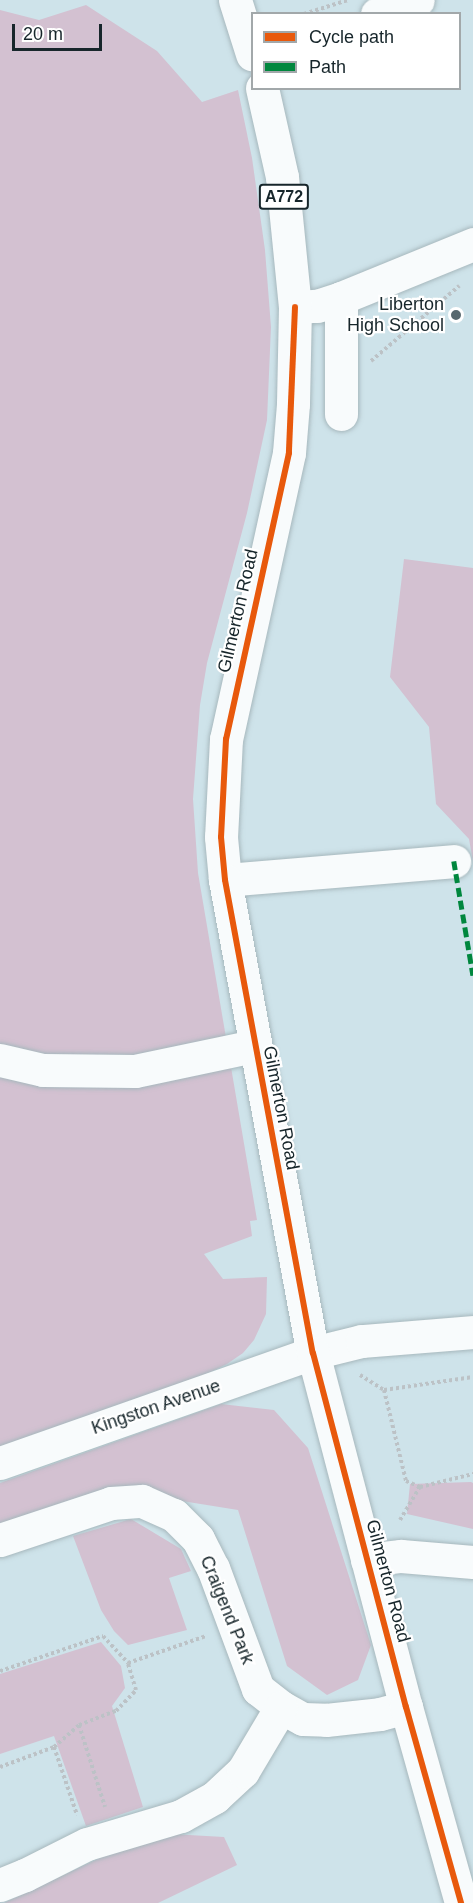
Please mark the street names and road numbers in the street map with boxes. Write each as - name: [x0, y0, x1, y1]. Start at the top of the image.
- road number: A772: [258, 184, 310, 210]
- street label: Gilmerton Road: [213, 547, 263, 675]
- street label: Gilmerton Road: [258, 1044, 304, 1172]
- street label: Kingston Avenue: [88, 1375, 224, 1439]
- street label: Gilmerton Road: [361, 1517, 415, 1645]
- street label: Craigend Park: [195, 1553, 259, 1667]

